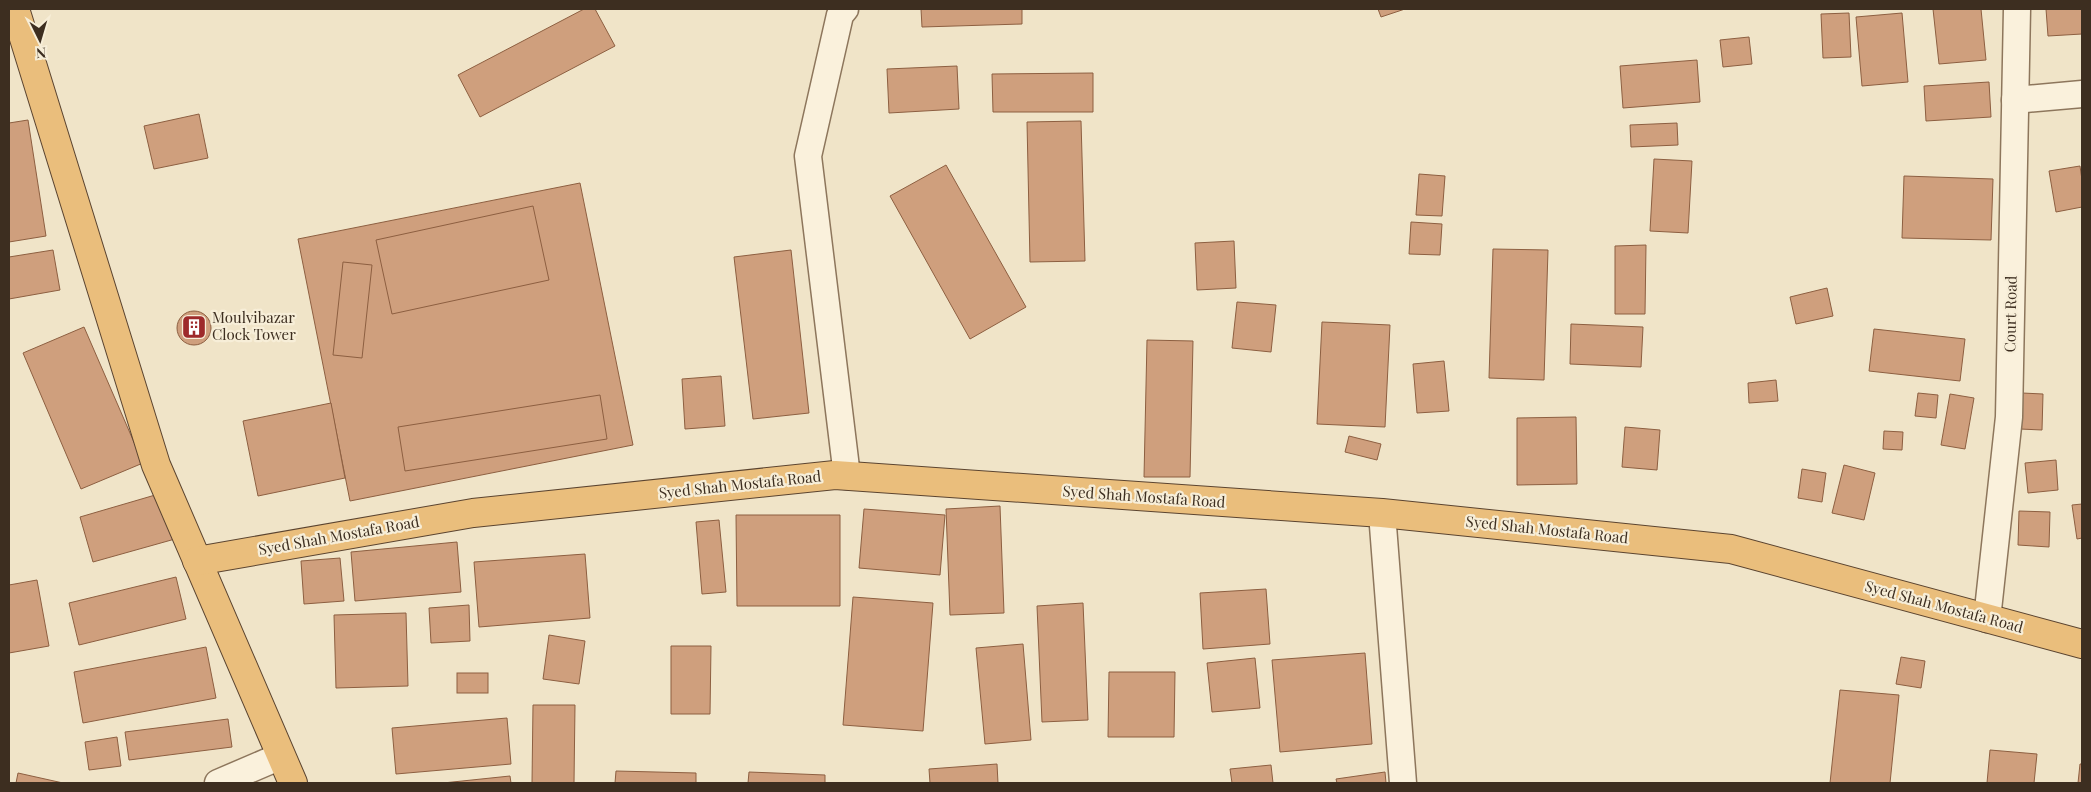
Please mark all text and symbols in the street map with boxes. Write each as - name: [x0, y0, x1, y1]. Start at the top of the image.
- north arrow: [15, 15, 65, 65]
- text: N: [35, 44, 47, 63]
- street label: Court Road: [1999, 275, 2021, 353]
- place label: Moulvibazar Clock Tower: [212, 307, 296, 344]
- building icon: Moulvibazar Clock Tower: [181, 314, 207, 340]
- street label: Syed Shah Mostafa Road: [658, 466, 822, 502]
- street label: Syed Shah Mostafa Road: [1062, 480, 1226, 512]
- street label: Syed Shah Mostafa Road: [257, 511, 421, 559]
- street label: Syed Shah Mostafa Road: [1465, 511, 1630, 548]
- street label: Syed Shah Mostafa Road: [1863, 575, 2026, 637]

